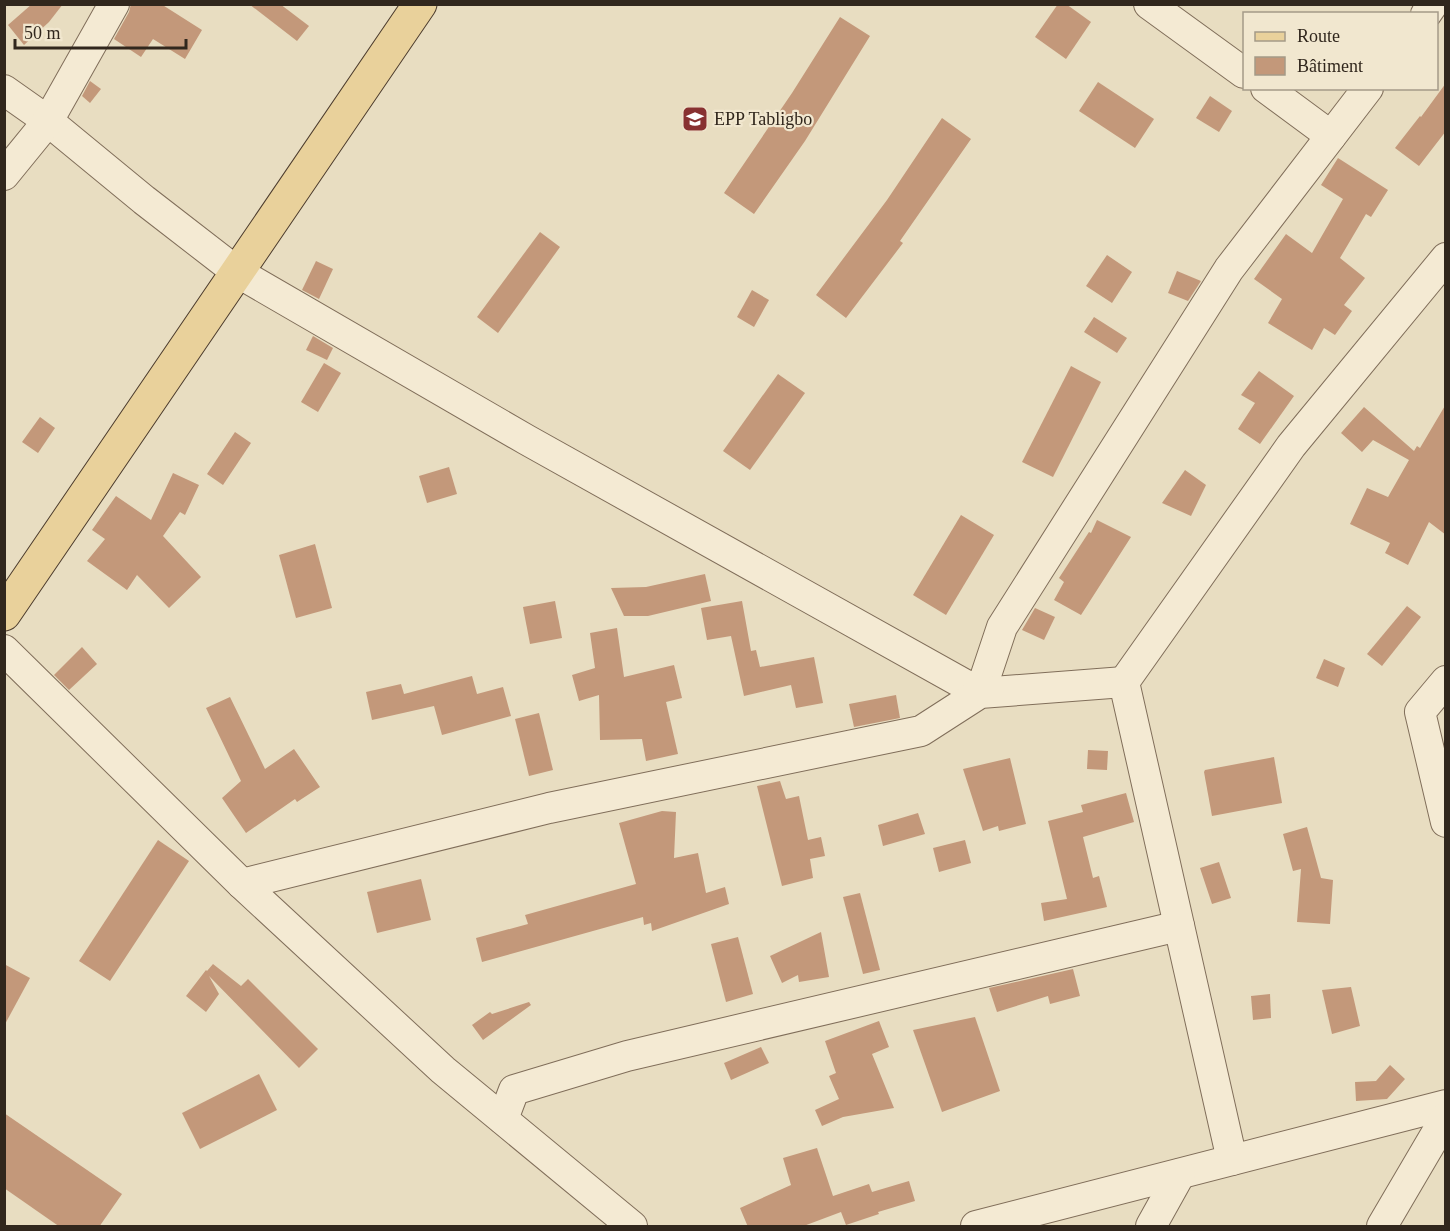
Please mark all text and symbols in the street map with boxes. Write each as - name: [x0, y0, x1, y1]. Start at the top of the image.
- scale bar: [15, 12, 186, 50]
- legend: [1243, 12, 1438, 90]
- text: 50 m: [24, 23, 61, 43]
- text: Route: [1297, 26, 1340, 46]
- text: Bâtiment: [1297, 56, 1363, 76]
- school or university icon: EPP Tabligbo: [680, 104, 710, 134]
- place label: EPP Tabligbo: [714, 109, 812, 129]

